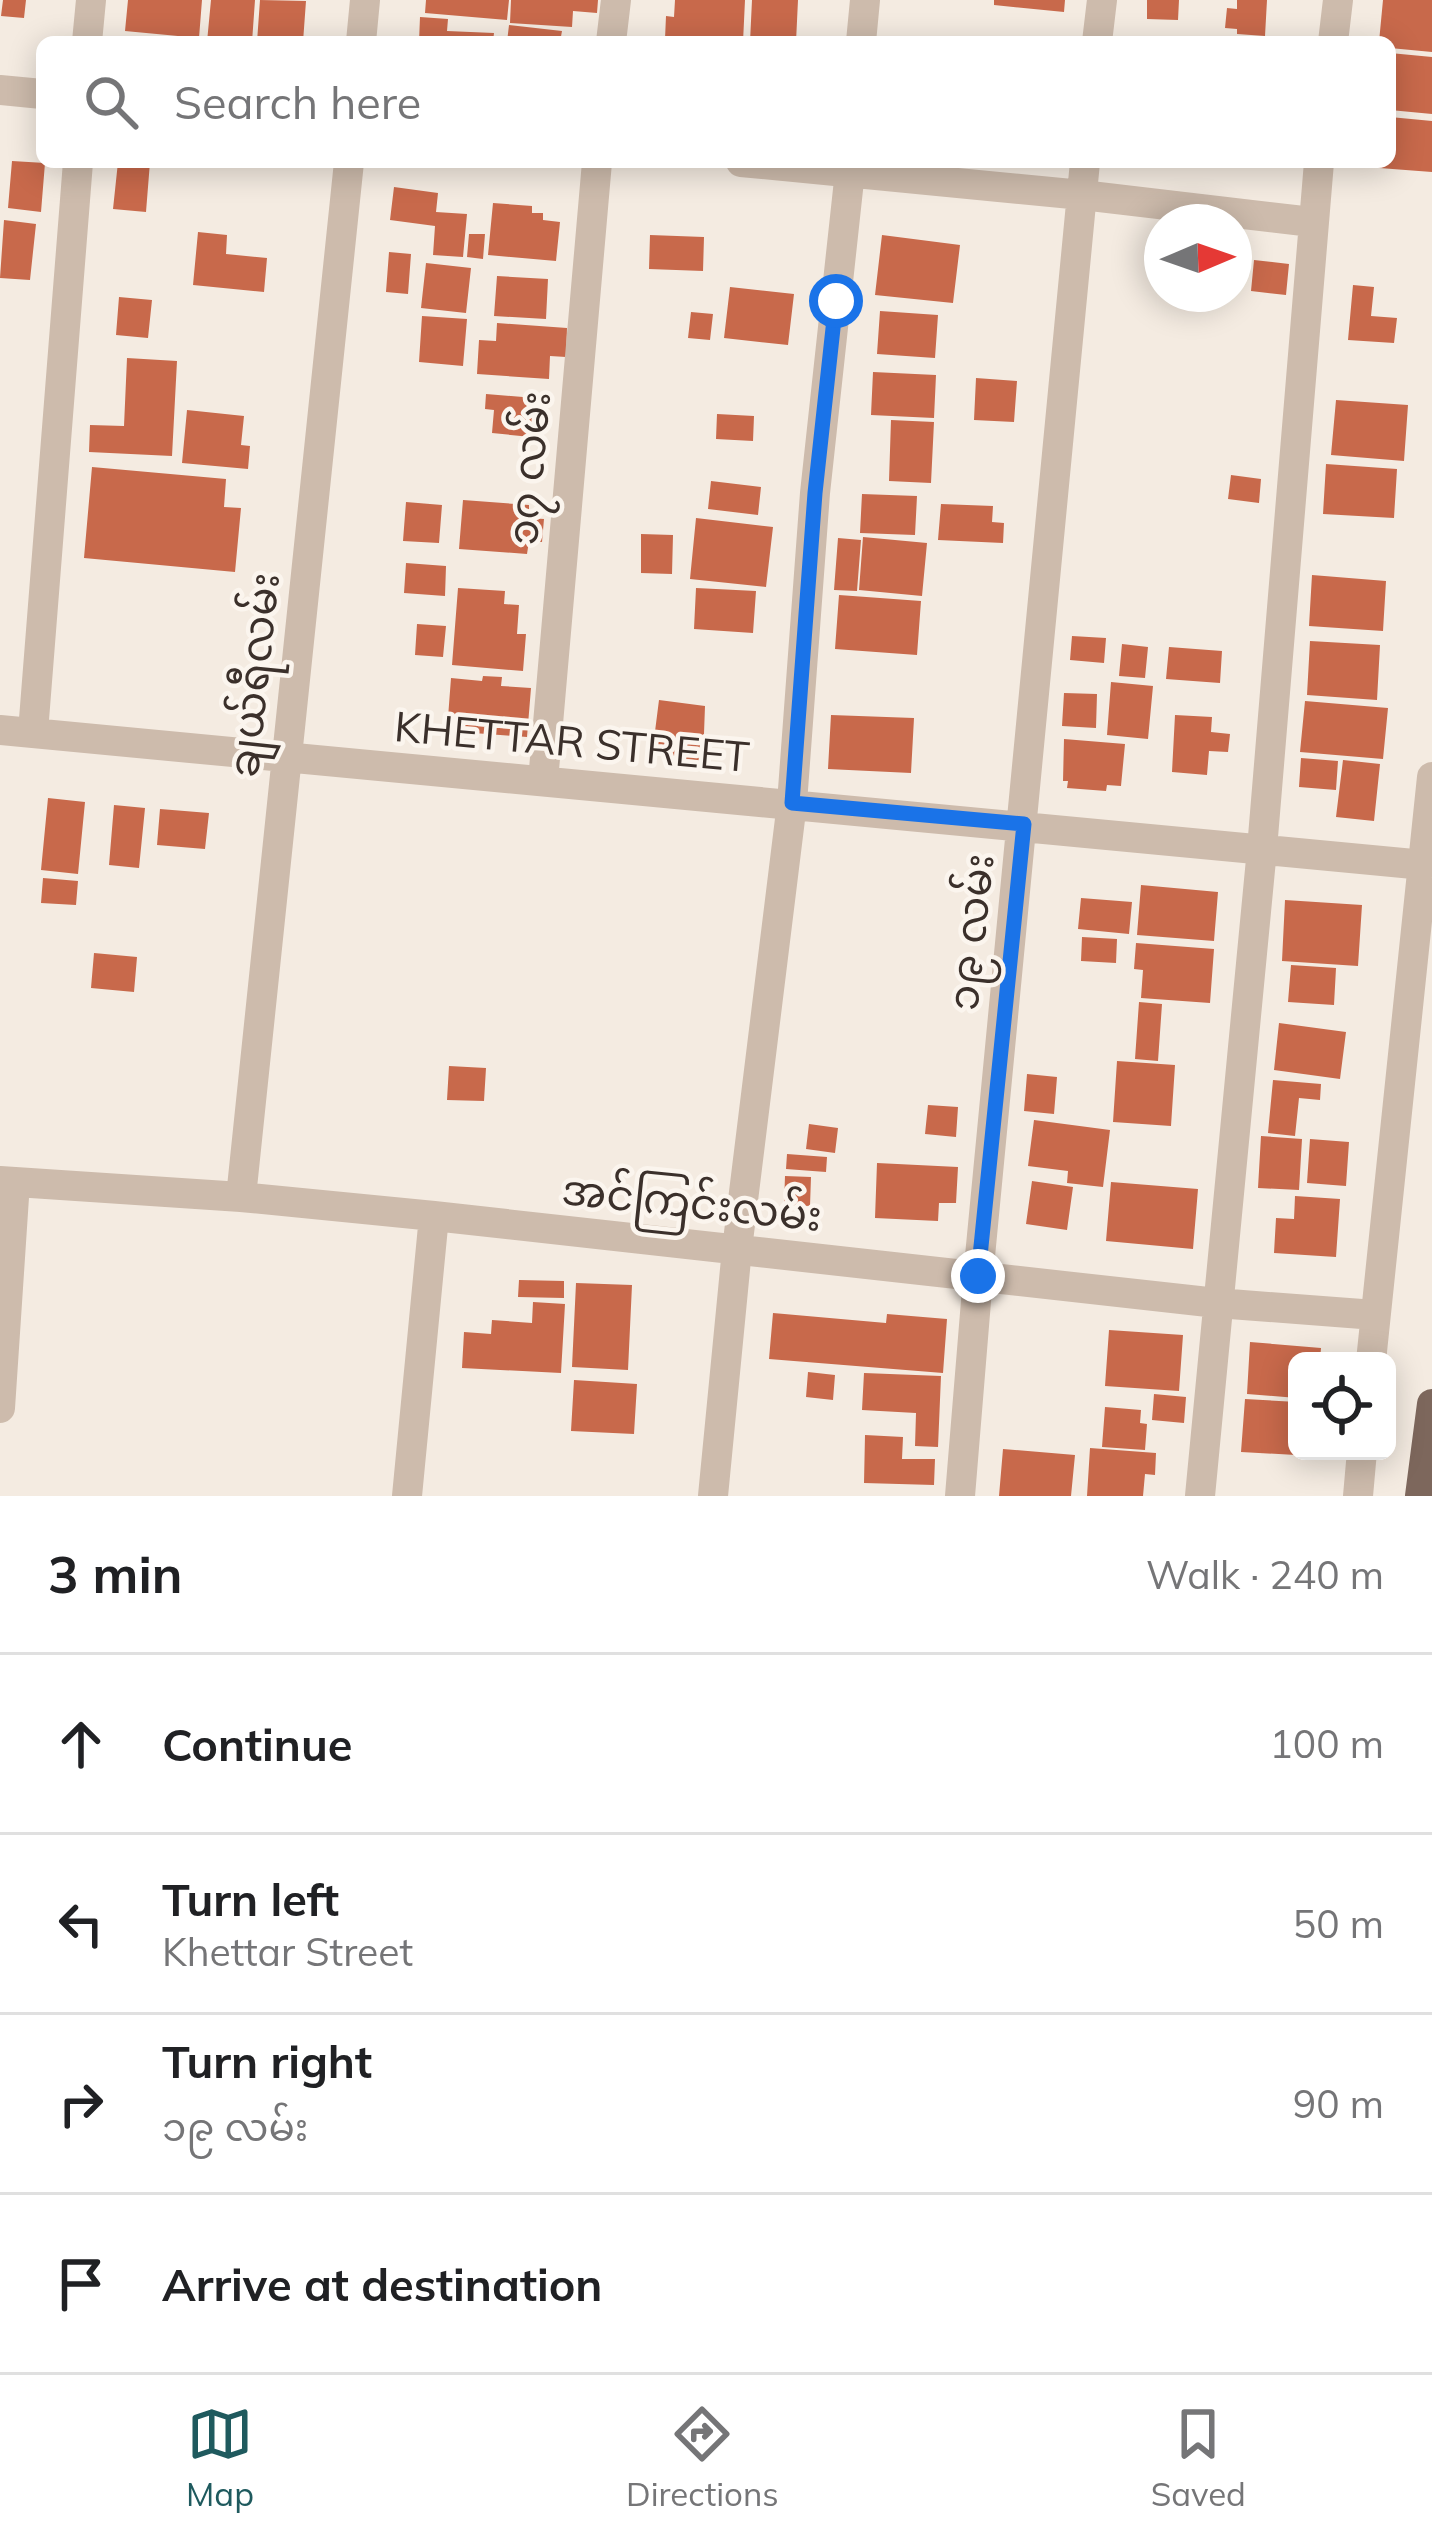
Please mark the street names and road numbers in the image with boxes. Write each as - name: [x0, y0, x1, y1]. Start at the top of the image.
- street label: ၁၇ လမ်း: [495, 389, 570, 548]
- street label: ချယ်ရီလမ်း: [216, 570, 299, 781]
- street label: KHETTAR STREET: [392, 699, 752, 783]
- street label: ၁၉ လမ်း: [935, 851, 1014, 1014]
- street label: အင်ကြင်းလမ်း: [558, 1162, 825, 1251]

